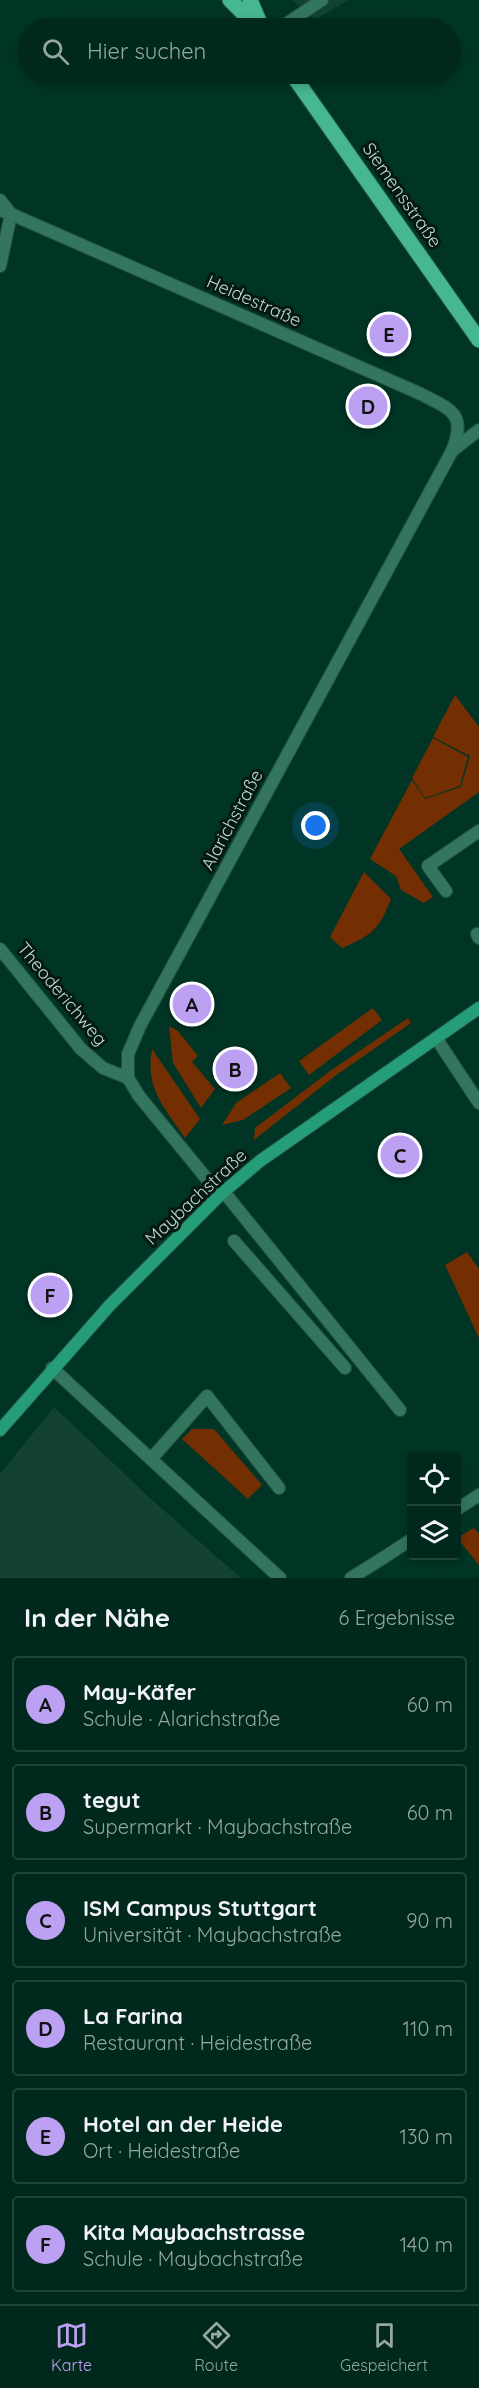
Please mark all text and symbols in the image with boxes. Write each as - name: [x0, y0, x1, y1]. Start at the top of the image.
- search box: [18, 18, 461, 84]
- icon: search: [39, 35, 72, 68]
- text: Hier suchen: [87, 37, 206, 65]
- street label: Siemensstraße: [358, 138, 447, 252]
- street label: Heidestraße: [203, 269, 305, 332]
- pin: E: [370, 312, 408, 356]
- pin: D: [348, 384, 388, 428]
- street label: Alarichstraße: [196, 766, 268, 874]
- your location: [301, 811, 330, 840]
- street label: Theoderichweg: [12, 937, 112, 1050]
- pin: A: [172, 982, 212, 1026]
- pin: B: [216, 1046, 254, 1092]
- pin: C: [380, 1132, 420, 1178]
- street label: Maybachstraße: [140, 1144, 251, 1250]
- pin: F: [31, 1272, 70, 1318]
- map controls: [407, 1452, 461, 1560]
- button: locate: [407, 1452, 461, 1506]
- button: layers: [407, 1506, 461, 1560]
- text: In der Nähe: [24, 1601, 170, 1634]
- text: 6 Ergebnisse: [339, 1605, 455, 1630]
- text: May-Käfer: [83, 1678, 196, 1706]
- text: A: [39, 1692, 52, 1717]
- text: 60 m: [407, 1692, 453, 1717]
- text: Schule · Alarichstraße: [83, 1706, 280, 1731]
- text: tegut: [83, 1786, 141, 1814]
- text: B: [39, 1800, 52, 1825]
- text: 60 m: [407, 1800, 453, 1825]
- text: Supermarkt · Maybachstraße: [83, 1814, 352, 1839]
- text: ISM Campus Stuttgart: [83, 1894, 317, 1922]
- text: C: [39, 1908, 52, 1933]
- text: 90 m: [406, 1908, 453, 1933]
- text: Universität · Maybachstraße: [83, 1922, 342, 1947]
- text: La Farina: [83, 2002, 183, 2030]
- text: D: [38, 2016, 53, 2041]
- text: 110 m: [403, 2016, 453, 2041]
- text: Restaurant · Heidestraße: [83, 2030, 312, 2055]
- text: Hotel an der Heide: [83, 2110, 283, 2138]
- text: E: [40, 2124, 51, 2149]
- text: 130 m: [400, 2124, 453, 2149]
- text: Ort · Heidestraße: [83, 2138, 240, 2163]
- text: Kita Maybachstrasse: [83, 2218, 305, 2246]
- text: F: [40, 2232, 51, 2257]
- text: 140 m: [400, 2232, 453, 2257]
- text: Schule · Maybachstraße: [83, 2246, 303, 2271]
- tab: Karte: [51, 2319, 92, 2375]
- tab: Route: [194, 2319, 238, 2375]
- tab: Gespeichert: [340, 2319, 428, 2375]

